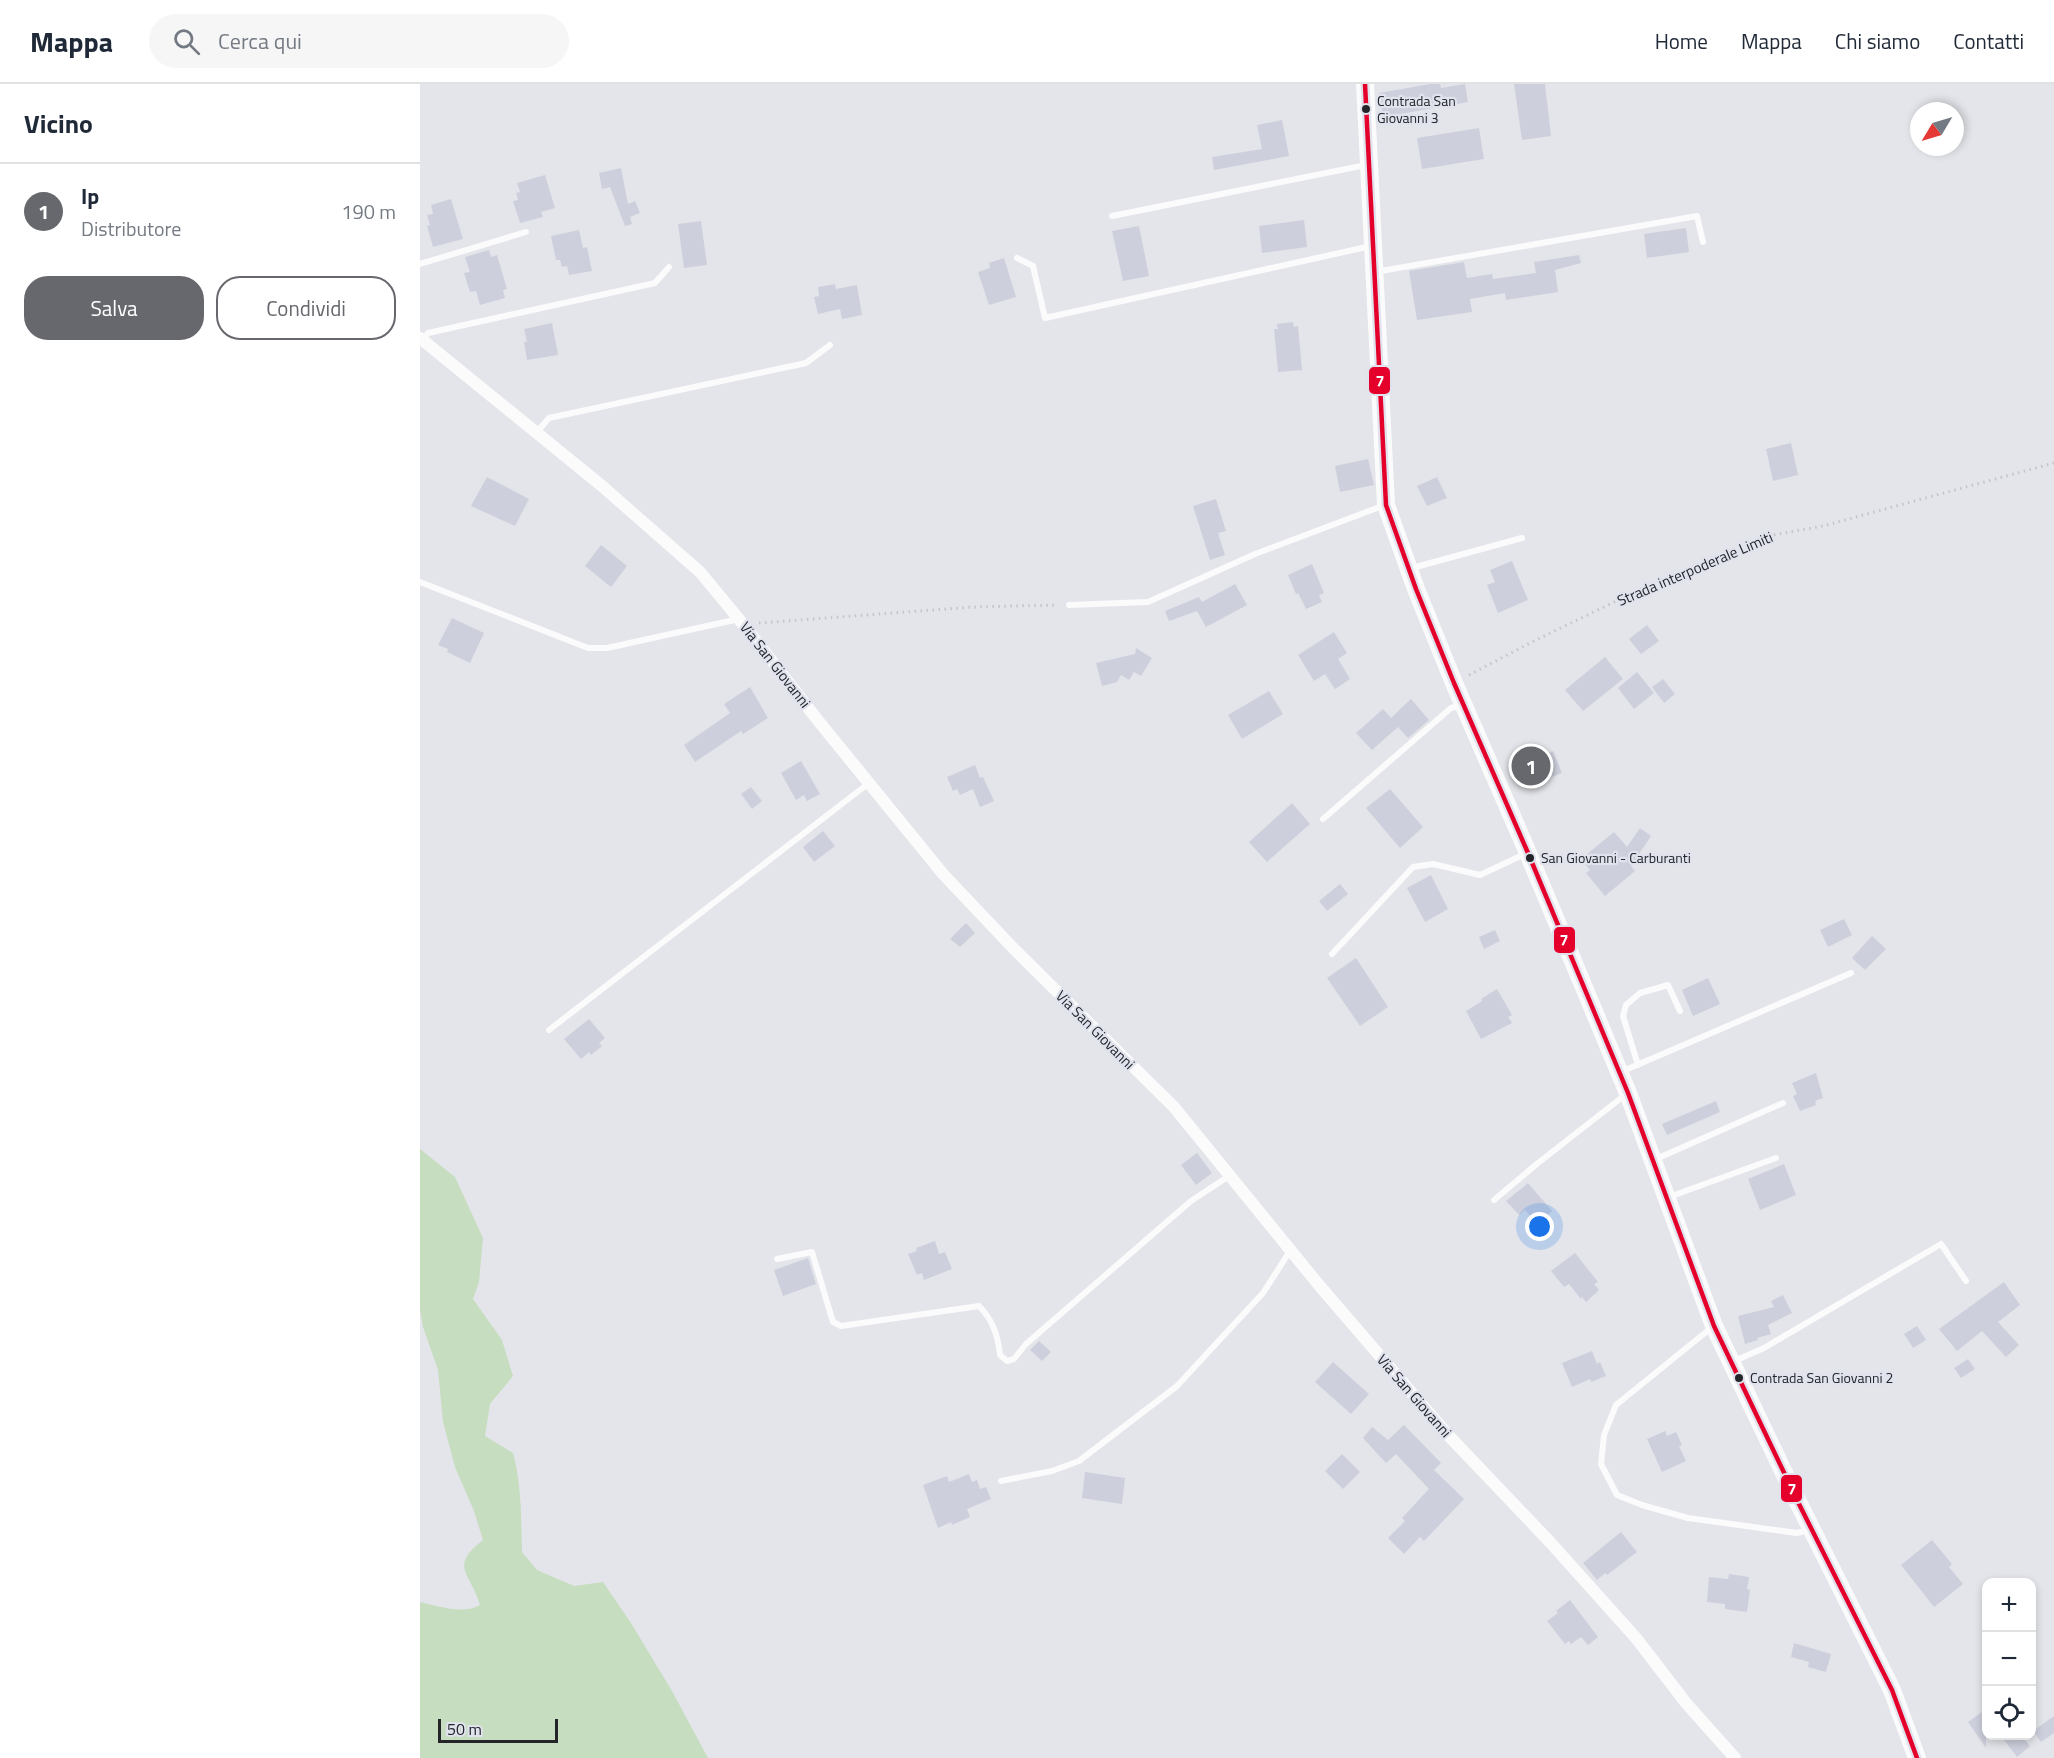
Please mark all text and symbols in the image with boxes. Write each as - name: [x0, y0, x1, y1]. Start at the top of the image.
- search box: [149, 14, 569, 68]
- text: Mappa: [30, 20, 113, 63]
- text: Cerca qui: [218, 24, 302, 58]
- icon: search: [170, 25, 203, 58]
- text: Home: [1655, 25, 1708, 57]
- text: Mappa: [1741, 25, 1802, 57]
- text: Chi siamo: [1835, 25, 1920, 57]
- text: Contatti: [1953, 25, 2024, 57]
- place label: Contrada San Giovanni 3: [1377, 90, 1456, 128]
- north arrow: [1910, 102, 1964, 156]
- marker: Contrada San Giovanni 3: [1360, 103, 1372, 115]
- text: Vicino: [24, 104, 93, 143]
- text: Ip: [81, 179, 99, 213]
- text: 1: [38, 196, 49, 227]
- text: 190 m: [341, 196, 396, 227]
- text: Distributore: [81, 213, 181, 244]
- button: Salva: [24, 276, 204, 340]
- button: Condividi: [216, 276, 396, 340]
- line badge: 7: [1368, 366, 1391, 395]
- text: 7: [1376, 369, 1384, 393]
- street label: Strada interpoderale Limiti: [1613, 525, 1776, 612]
- street label: Via San Giovanni: [734, 617, 817, 713]
- pin: 1: [1512, 744, 1550, 788]
- place label: San Giovanni - Carburanti: [1541, 847, 1691, 868]
- marker: San Giovanni - Carburanti: [1524, 852, 1536, 864]
- line badge: 7: [1553, 926, 1576, 954]
- text: 7: [1560, 928, 1568, 952]
- street label: Via San Giovanni: [1050, 985, 1140, 1075]
- your location: [1525, 1212, 1554, 1241]
- street label: Via San Giovanni: [1372, 1349, 1457, 1443]
- place label: Contrada San Giovanni 2: [1750, 1367, 1893, 1388]
- marker: Contrada San Giovanni 2: [1733, 1372, 1745, 1384]
- line badge: 7: [1780, 1474, 1803, 1503]
- text: 7: [1788, 1477, 1796, 1501]
- map controls: [1982, 1578, 2036, 1740]
- button: +: [1982, 1578, 2036, 1632]
- button: −: [1982, 1632, 2036, 1686]
- button: locate: [1982, 1686, 2036, 1740]
- scale bar: [438, 1716, 558, 1744]
- text: 50 m: [447, 1717, 482, 1741]

